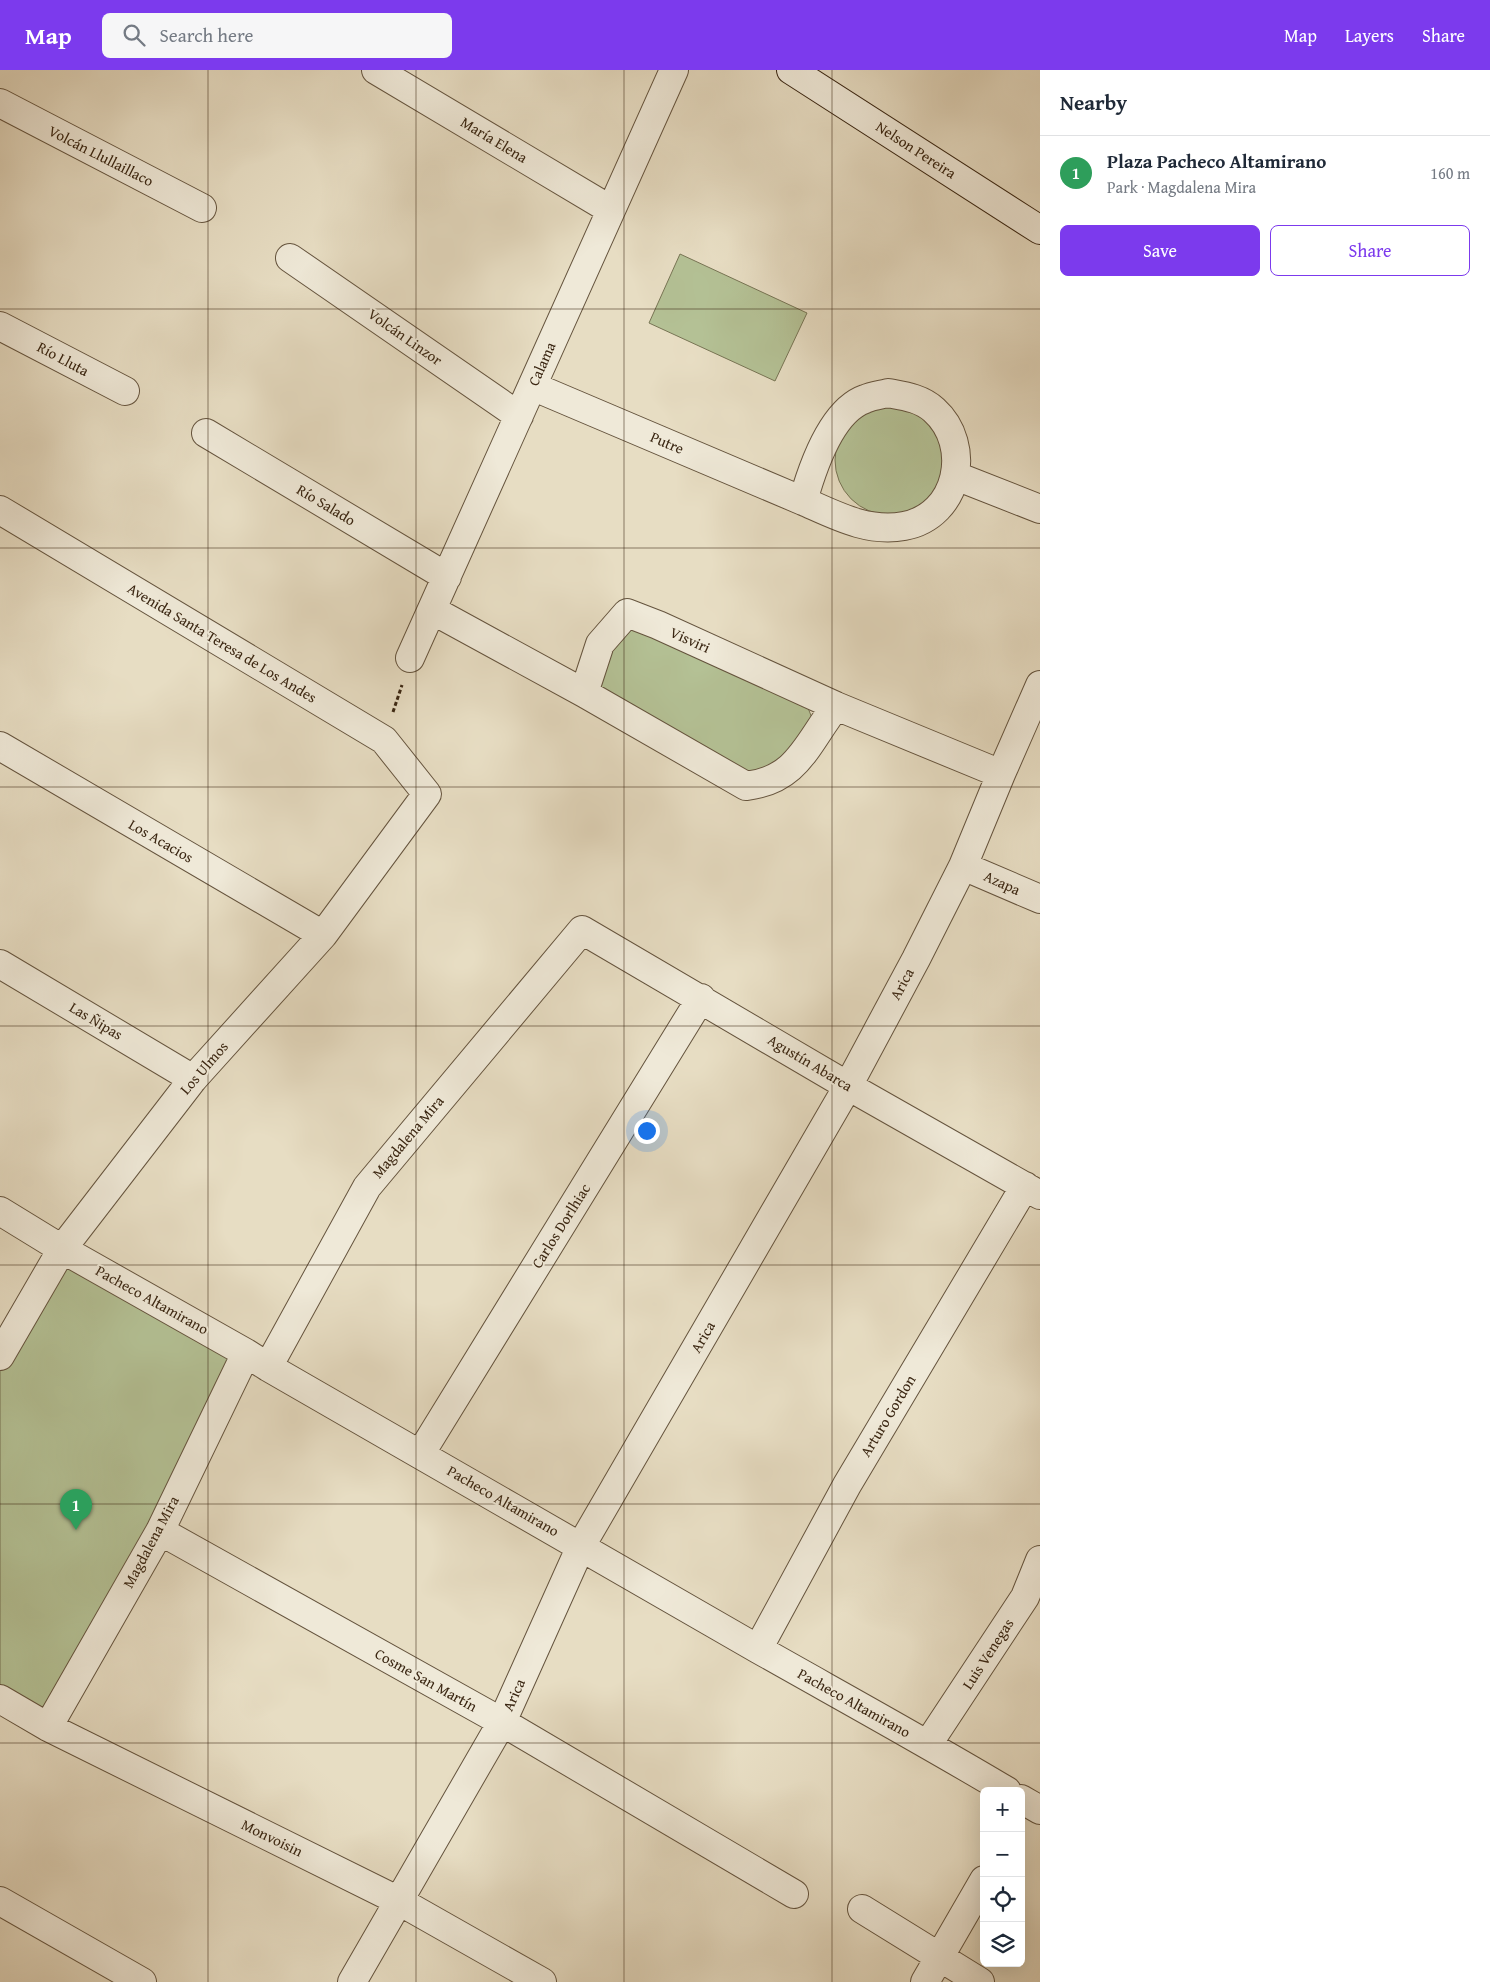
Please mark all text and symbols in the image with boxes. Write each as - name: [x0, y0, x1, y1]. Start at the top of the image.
- search box: [102, 13, 452, 58]
- text: Map: [25, 18, 72, 53]
- icon: search: [120, 21, 148, 49]
- text: Search here: [160, 21, 253, 49]
- text: Map: [1284, 22, 1317, 49]
- text: Layers: [1345, 22, 1394, 49]
- text: Share: [1422, 22, 1465, 49]
- text: Nearby: [1060, 87, 1127, 118]
- street label: María Elena: [457, 111, 532, 168]
- street label: Nelson Pereira: [872, 116, 960, 183]
- street label: Volcán Llullaillaco: [45, 120, 158, 191]
- text: Plaza Pacheco Altamirano: [1107, 147, 1326, 175]
- text: 1: [1072, 161, 1080, 185]
- text: 160 m: [1430, 161, 1470, 185]
- text: Park · Magdalena Mira: [1107, 175, 1256, 199]
- button: Save: [1060, 225, 1260, 276]
- button: Share: [1270, 225, 1470, 276]
- street label: Volcán Linzor: [364, 303, 447, 370]
- street label: Río Lluta: [34, 336, 93, 381]
- street label: Calama: [523, 339, 560, 389]
- street label: Putre: [647, 426, 687, 459]
- street label: Río Salado: [293, 479, 360, 531]
- street label: Avenida Santa Teresa de Los Andes: [124, 578, 321, 708]
- street label: Visviri: [667, 621, 714, 658]
- street label: Los Acacios: [125, 814, 198, 868]
- street label: Azapa: [981, 865, 1024, 900]
- street label: Arica: [884, 964, 919, 1003]
- street label: Las Ñipas: [66, 996, 127, 1045]
- street label: Agustín Abarca: [764, 1029, 857, 1096]
- street label: Los Ulmos: [175, 1037, 233, 1099]
- street label: Magdalena Mira: [367, 1091, 448, 1182]
- your location: [634, 1118, 660, 1144]
- street label: Carlos Dorlhiac: [526, 1179, 595, 1272]
- street label: Pacheco Altamirano: [92, 1260, 213, 1339]
- street label: Arica: [685, 1317, 720, 1356]
- street label: Arturo Gordon: [855, 1370, 921, 1461]
- street label: Pacheco Altamirano: [443, 1460, 563, 1541]
- pin: 1: [60, 1489, 92, 1530]
- street label: Magdalena Mira: [117, 1492, 184, 1592]
- street label: Luis Venegas: [957, 1614, 1018, 1693]
- street label: Cosme San Martín: [371, 1643, 482, 1717]
- street label: Pacheco Altamirano: [794, 1663, 915, 1742]
- street label: Arica: [497, 1675, 530, 1714]
- map controls: [980, 1787, 1025, 1967]
- button: +: [980, 1787, 1025, 1832]
- street label: Monvoisin: [238, 1814, 307, 1862]
- button: −: [980, 1832, 1025, 1877]
- button: locate: [980, 1877, 1025, 1922]
- button: layers: [980, 1922, 1025, 1967]

